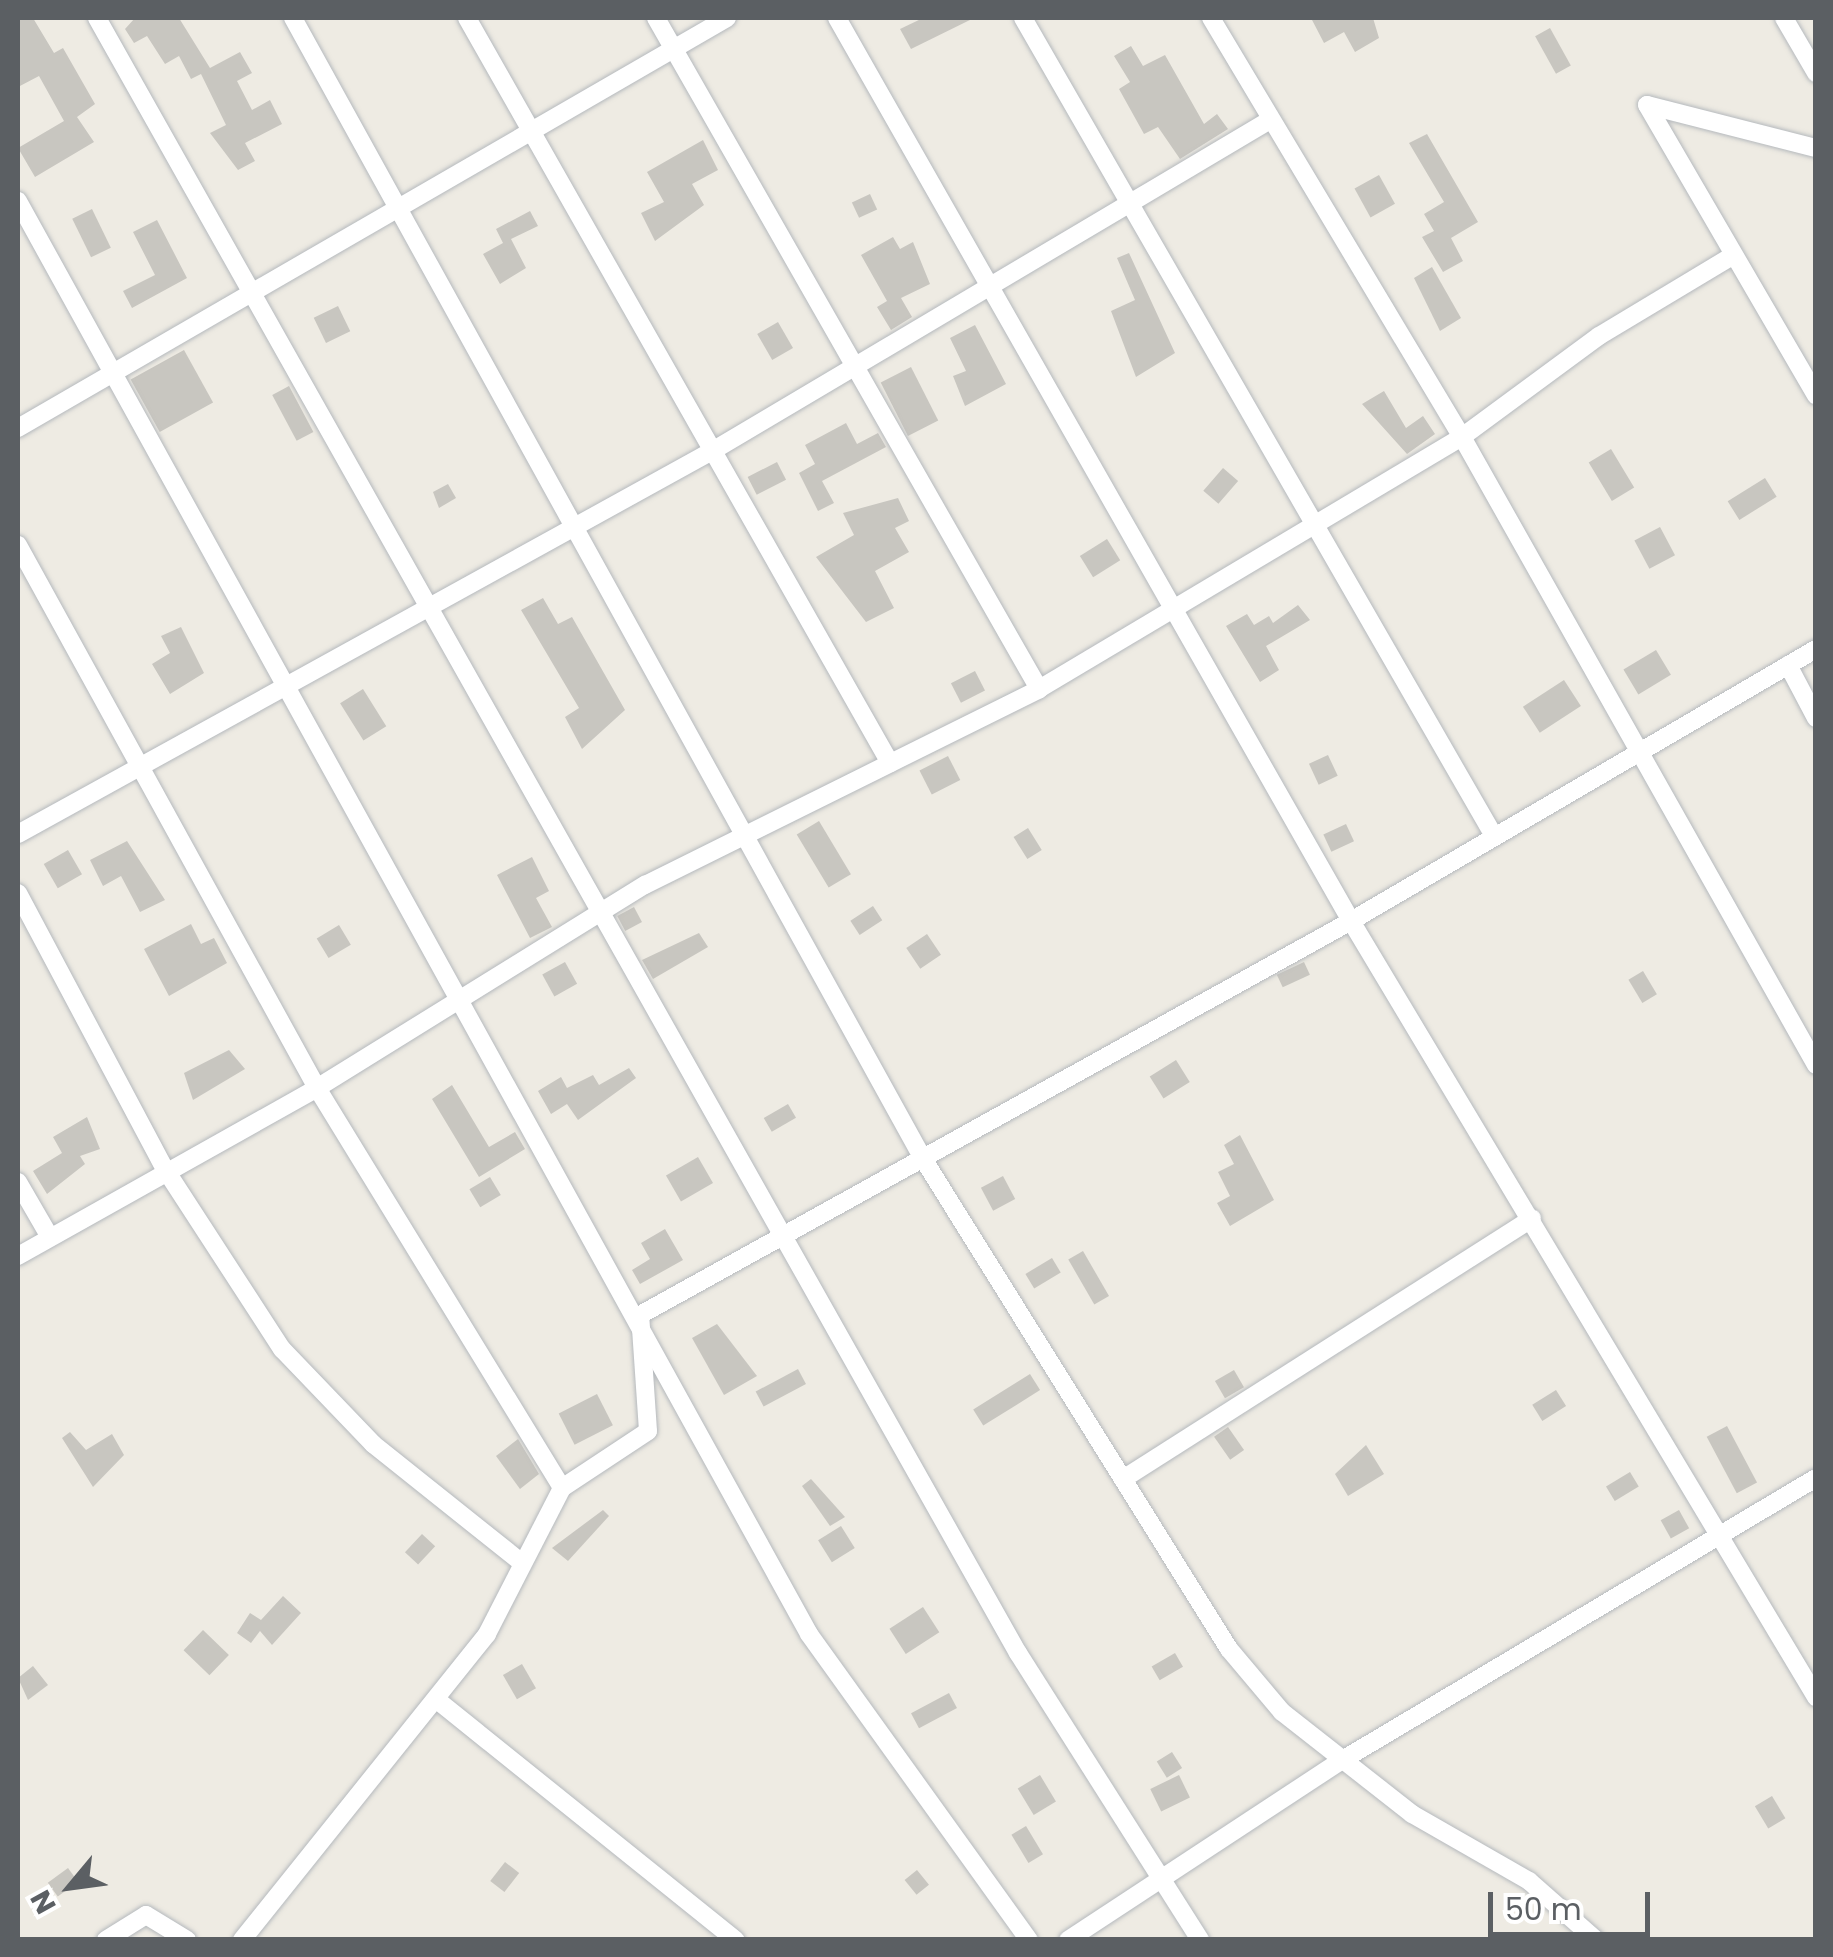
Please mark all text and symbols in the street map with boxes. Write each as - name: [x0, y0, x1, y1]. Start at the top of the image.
- north arrow: [20, 1837, 120, 1937]
- scale bar: [1493, 1872, 1656, 1934]
- text: N: [21, 1883, 65, 1920]
- text: 50 m: [1505, 1888, 1582, 1931]

